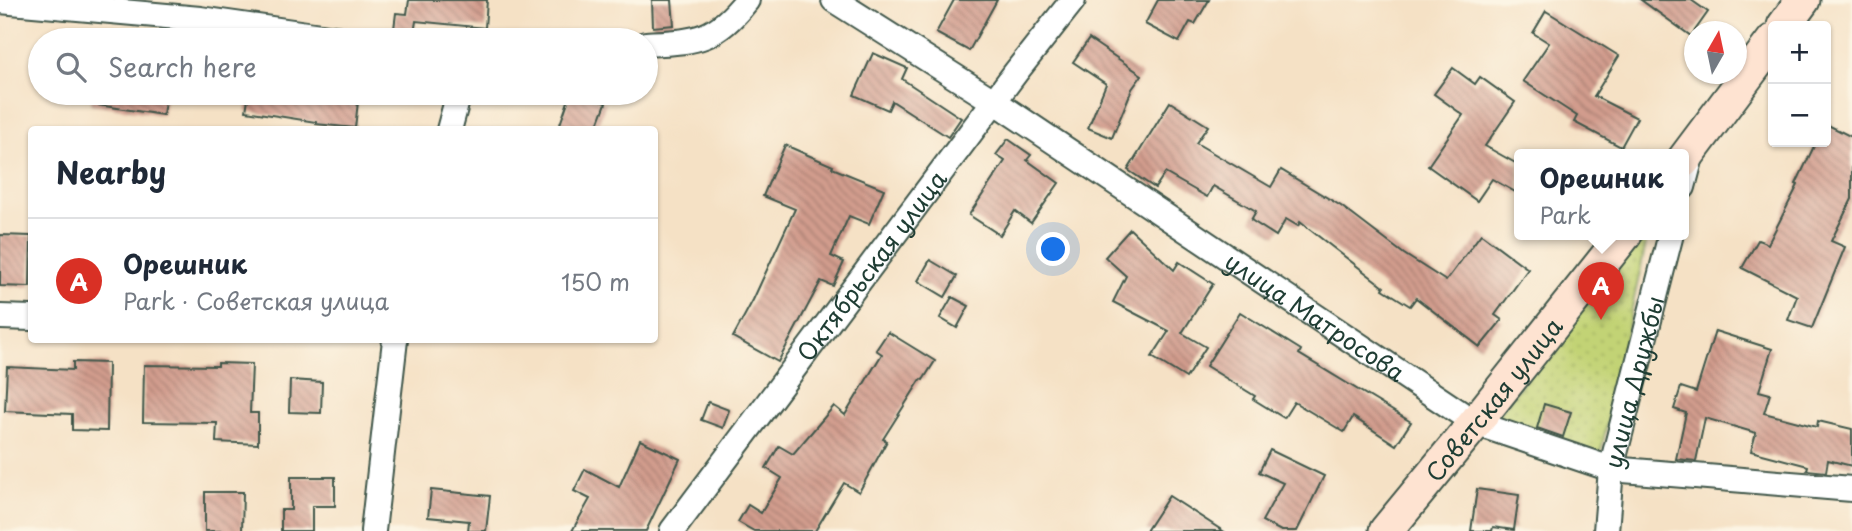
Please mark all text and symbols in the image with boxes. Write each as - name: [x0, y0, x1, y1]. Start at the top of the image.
- north arrow: [1684, 21, 1747, 84]
- map controls: [1768, 21, 1831, 147]
- button: +: [1768, 21, 1831, 84]
- search box: [28, 28, 658, 105]
- text: Search here: [108, 47, 257, 86]
- icon: search: [52, 48, 90, 86]
- button: −: [1768, 84, 1831, 147]
- text: Nearby: [56, 149, 166, 194]
- popup: [1514, 149, 1689, 240]
- text: Орешник: [1540, 158, 1663, 197]
- street label: Октябрьская улица: [787, 162, 955, 369]
- text: Park: [1540, 197, 1591, 232]
- your location: [1036, 232, 1070, 266]
- street label: улица Матросова: [1218, 243, 1413, 390]
- text: Орешник: [123, 244, 247, 283]
- pin: A: [1578, 262, 1624, 320]
- text: A: [70, 264, 88, 299]
- text: 150 m: [561, 264, 630, 299]
- text: Park · Советская улица: [123, 283, 389, 318]
- street label: улица Дружбы: [1594, 292, 1673, 472]
- street label: Советская улица: [1416, 309, 1570, 489]

